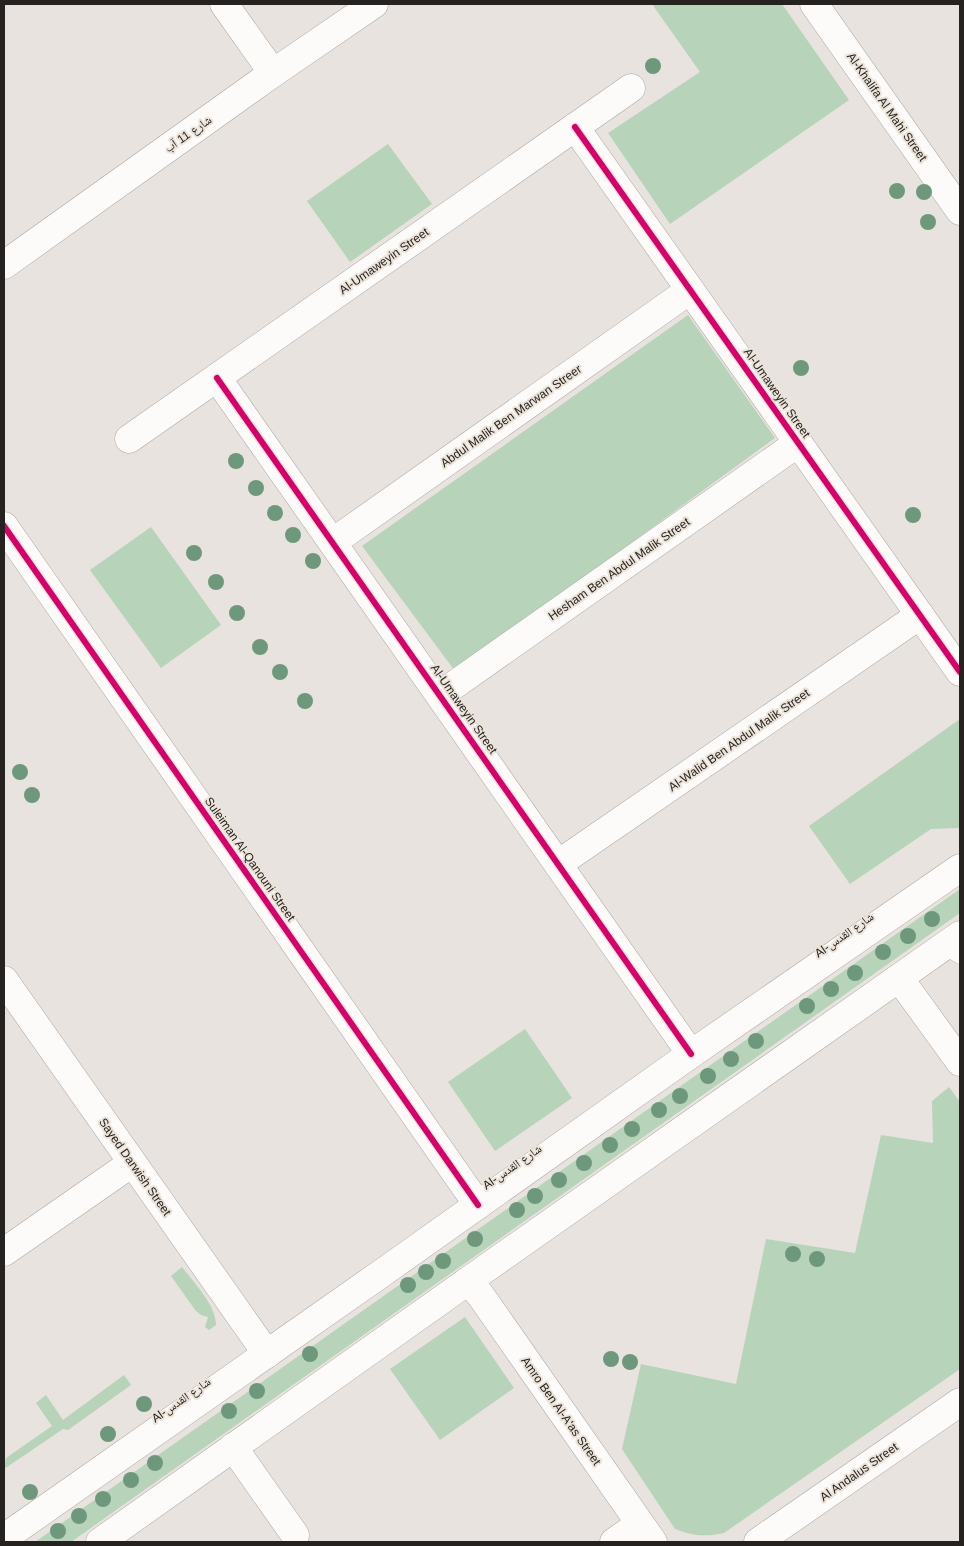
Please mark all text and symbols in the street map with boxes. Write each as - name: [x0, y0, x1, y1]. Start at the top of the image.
- street label: Al-Khalifa Al Mahi Street: [844, 50, 930, 165]
- street label: شارع 11 آب: [162, 113, 215, 156]
- street label: Al-Umaweyin Street: [337, 224, 432, 297]
- street label: Al-Umaweyin Street: [741, 346, 814, 441]
- street label: Abdul Malik Ben Marwan Streer: [438, 362, 584, 470]
- street label: Hesham Ben Abdul Malik Street: [546, 514, 693, 623]
- street label: Al-Umaweyin Street: [428, 662, 501, 757]
- street label: Al-Walid Ben Abdul Malik Street: [666, 685, 813, 794]
- street label: Suleiman Al-Qanouni Street: [202, 794, 299, 924]
- street label: Al-شارع القدس: [812, 910, 877, 961]
- street label: Sayed Darwish Street: [96, 1115, 174, 1219]
- street label: Al-شارع القدس: [480, 1142, 545, 1193]
- street label: Amro Ben Al-A'as Street: [518, 1354, 604, 1468]
- street label: Al-شارع القدس: [149, 1375, 214, 1426]
- street label: Al Andalus Street: [817, 1439, 901, 1504]

